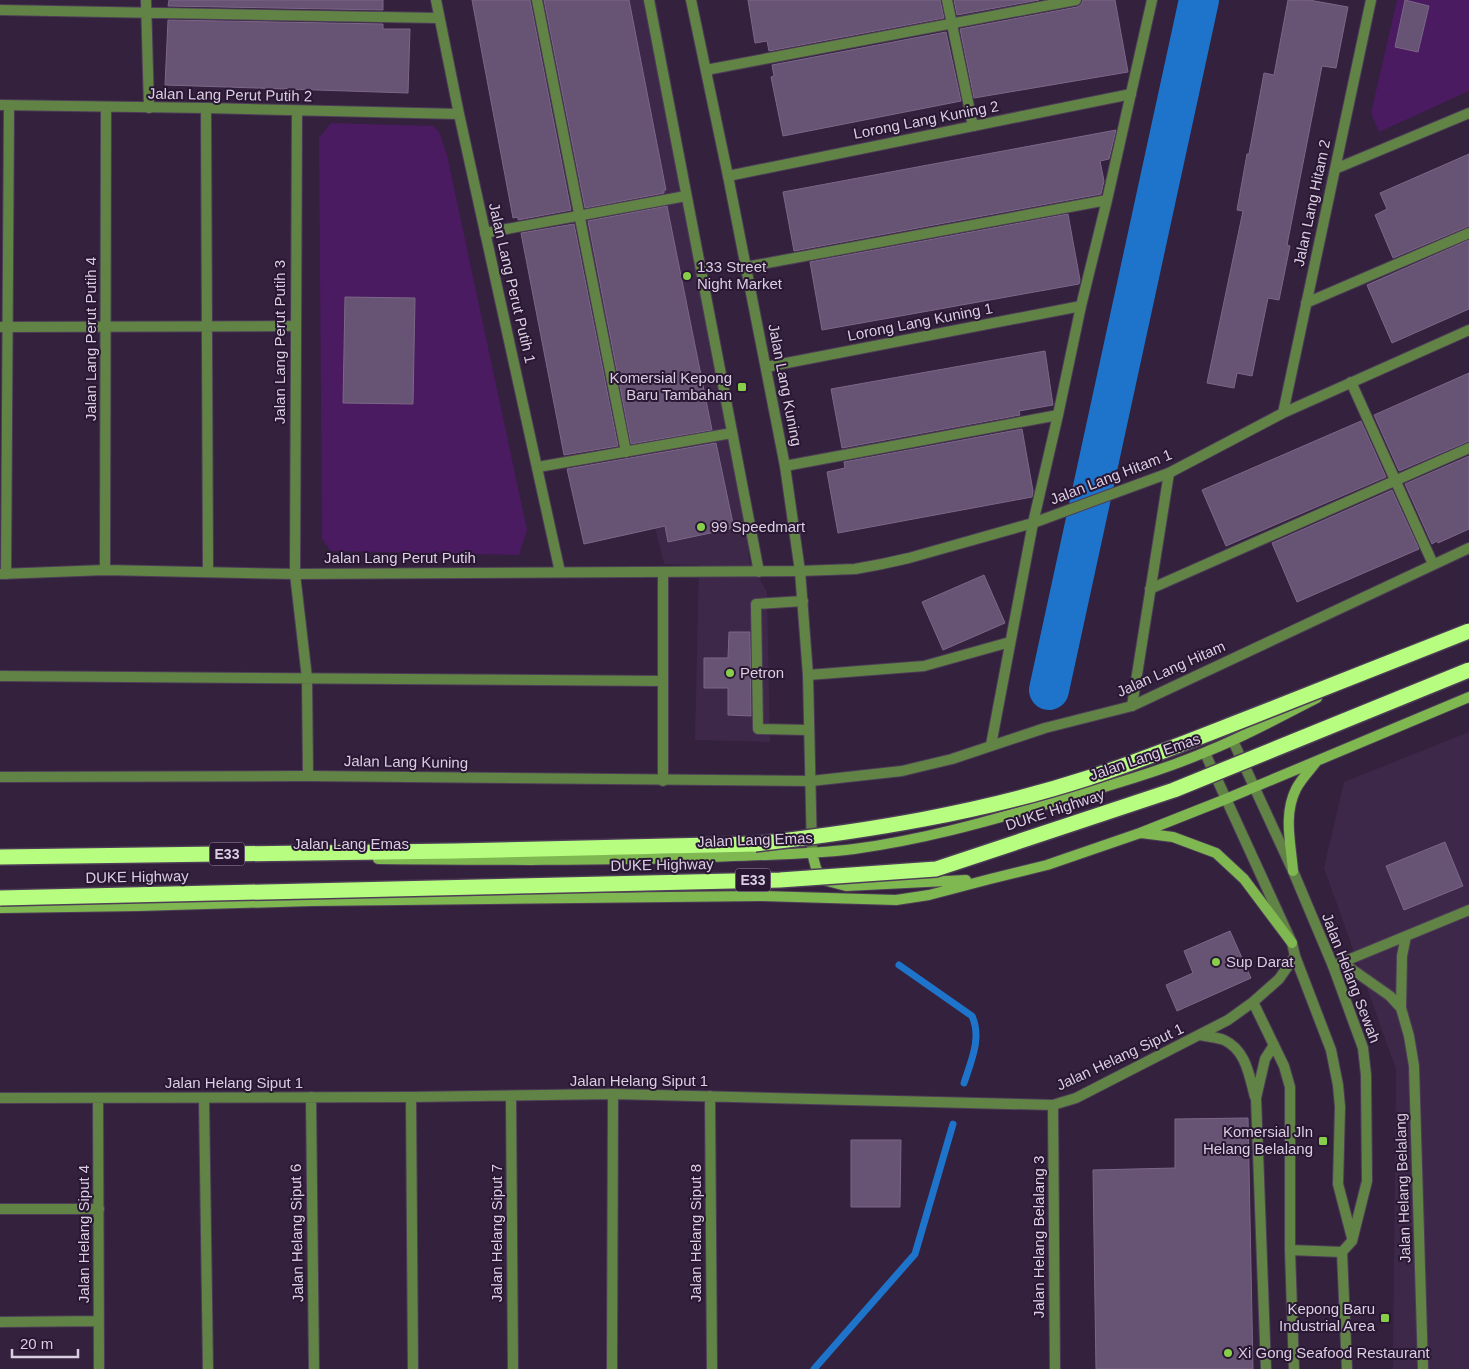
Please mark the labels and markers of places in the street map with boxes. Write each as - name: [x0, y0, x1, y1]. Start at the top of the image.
- place label: 133 Street Night Market: [697, 258, 783, 292]
- marker: 133 Street Night Market: [681, 270, 693, 282]
- place label: Komersial Kepong Baru Tambahan: [609, 369, 732, 403]
- marker: Komersial Kepong Baru Tambahan: [736, 381, 748, 393]
- place label: 99 Speedmart: [711, 518, 806, 535]
- marker: 99 Speedmart: [695, 521, 707, 533]
- place label: Petron: [740, 664, 784, 681]
- marker: Petron: [724, 667, 736, 679]
- place label: Sup Darat: [1226, 953, 1294, 970]
- marker: Sup Darat: [1210, 956, 1222, 968]
- place label: Komersial Jln Helang Belalang: [1203, 1123, 1313, 1157]
- marker: Komersial Jln Helang Belalang: [1317, 1135, 1329, 1147]
- place label: Kepong Baru Industrial Area: [1279, 1300, 1376, 1334]
- marker: Kepong Baru Industrial Area: [1379, 1312, 1391, 1324]
- place label: Xi Gong Seafood Restaurant: [1238, 1344, 1431, 1361]
- marker: Xi Gong Seafood Restaurant: [1222, 1347, 1234, 1359]

